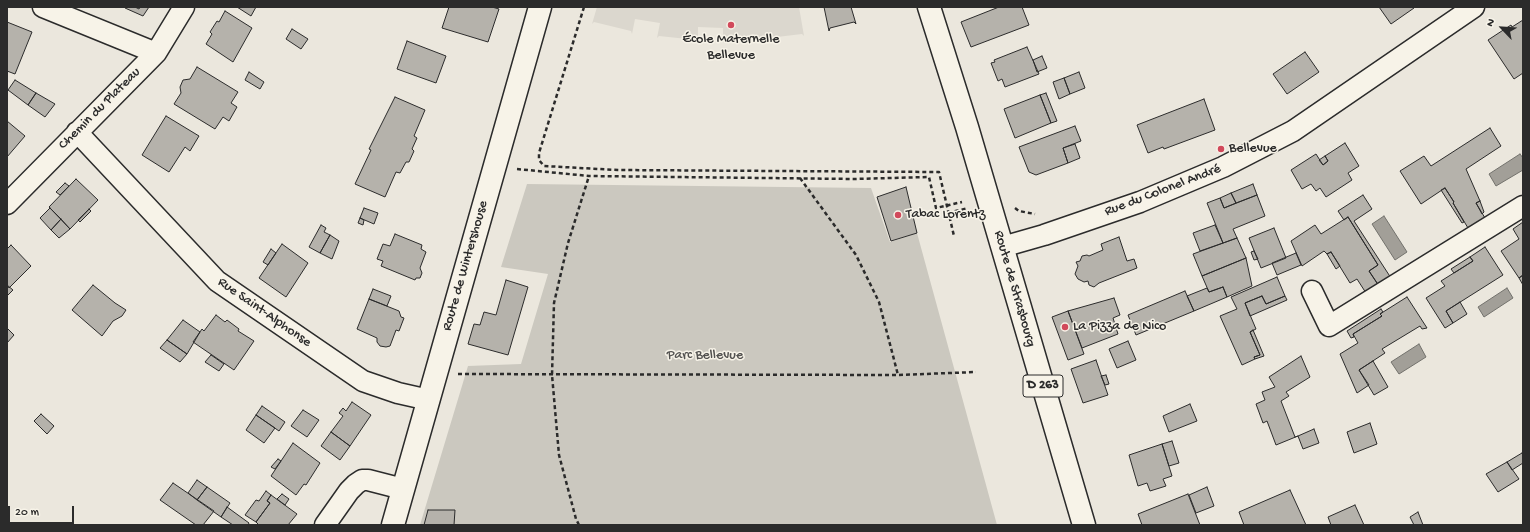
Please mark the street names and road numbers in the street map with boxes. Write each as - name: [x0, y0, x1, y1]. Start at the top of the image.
- street label: Chemin du Plateau: [55, 64, 145, 154]
- street label: Rue du Colonel André: [1102, 161, 1224, 221]
- street label: Route de Wintershouse: [439, 199, 493, 333]
- street label: Route de Strasbourg: [989, 229, 1039, 349]
- street label: Rue Saint-Alphonse: [214, 274, 314, 352]
- road number: D 263: [1023, 375, 1063, 397]

